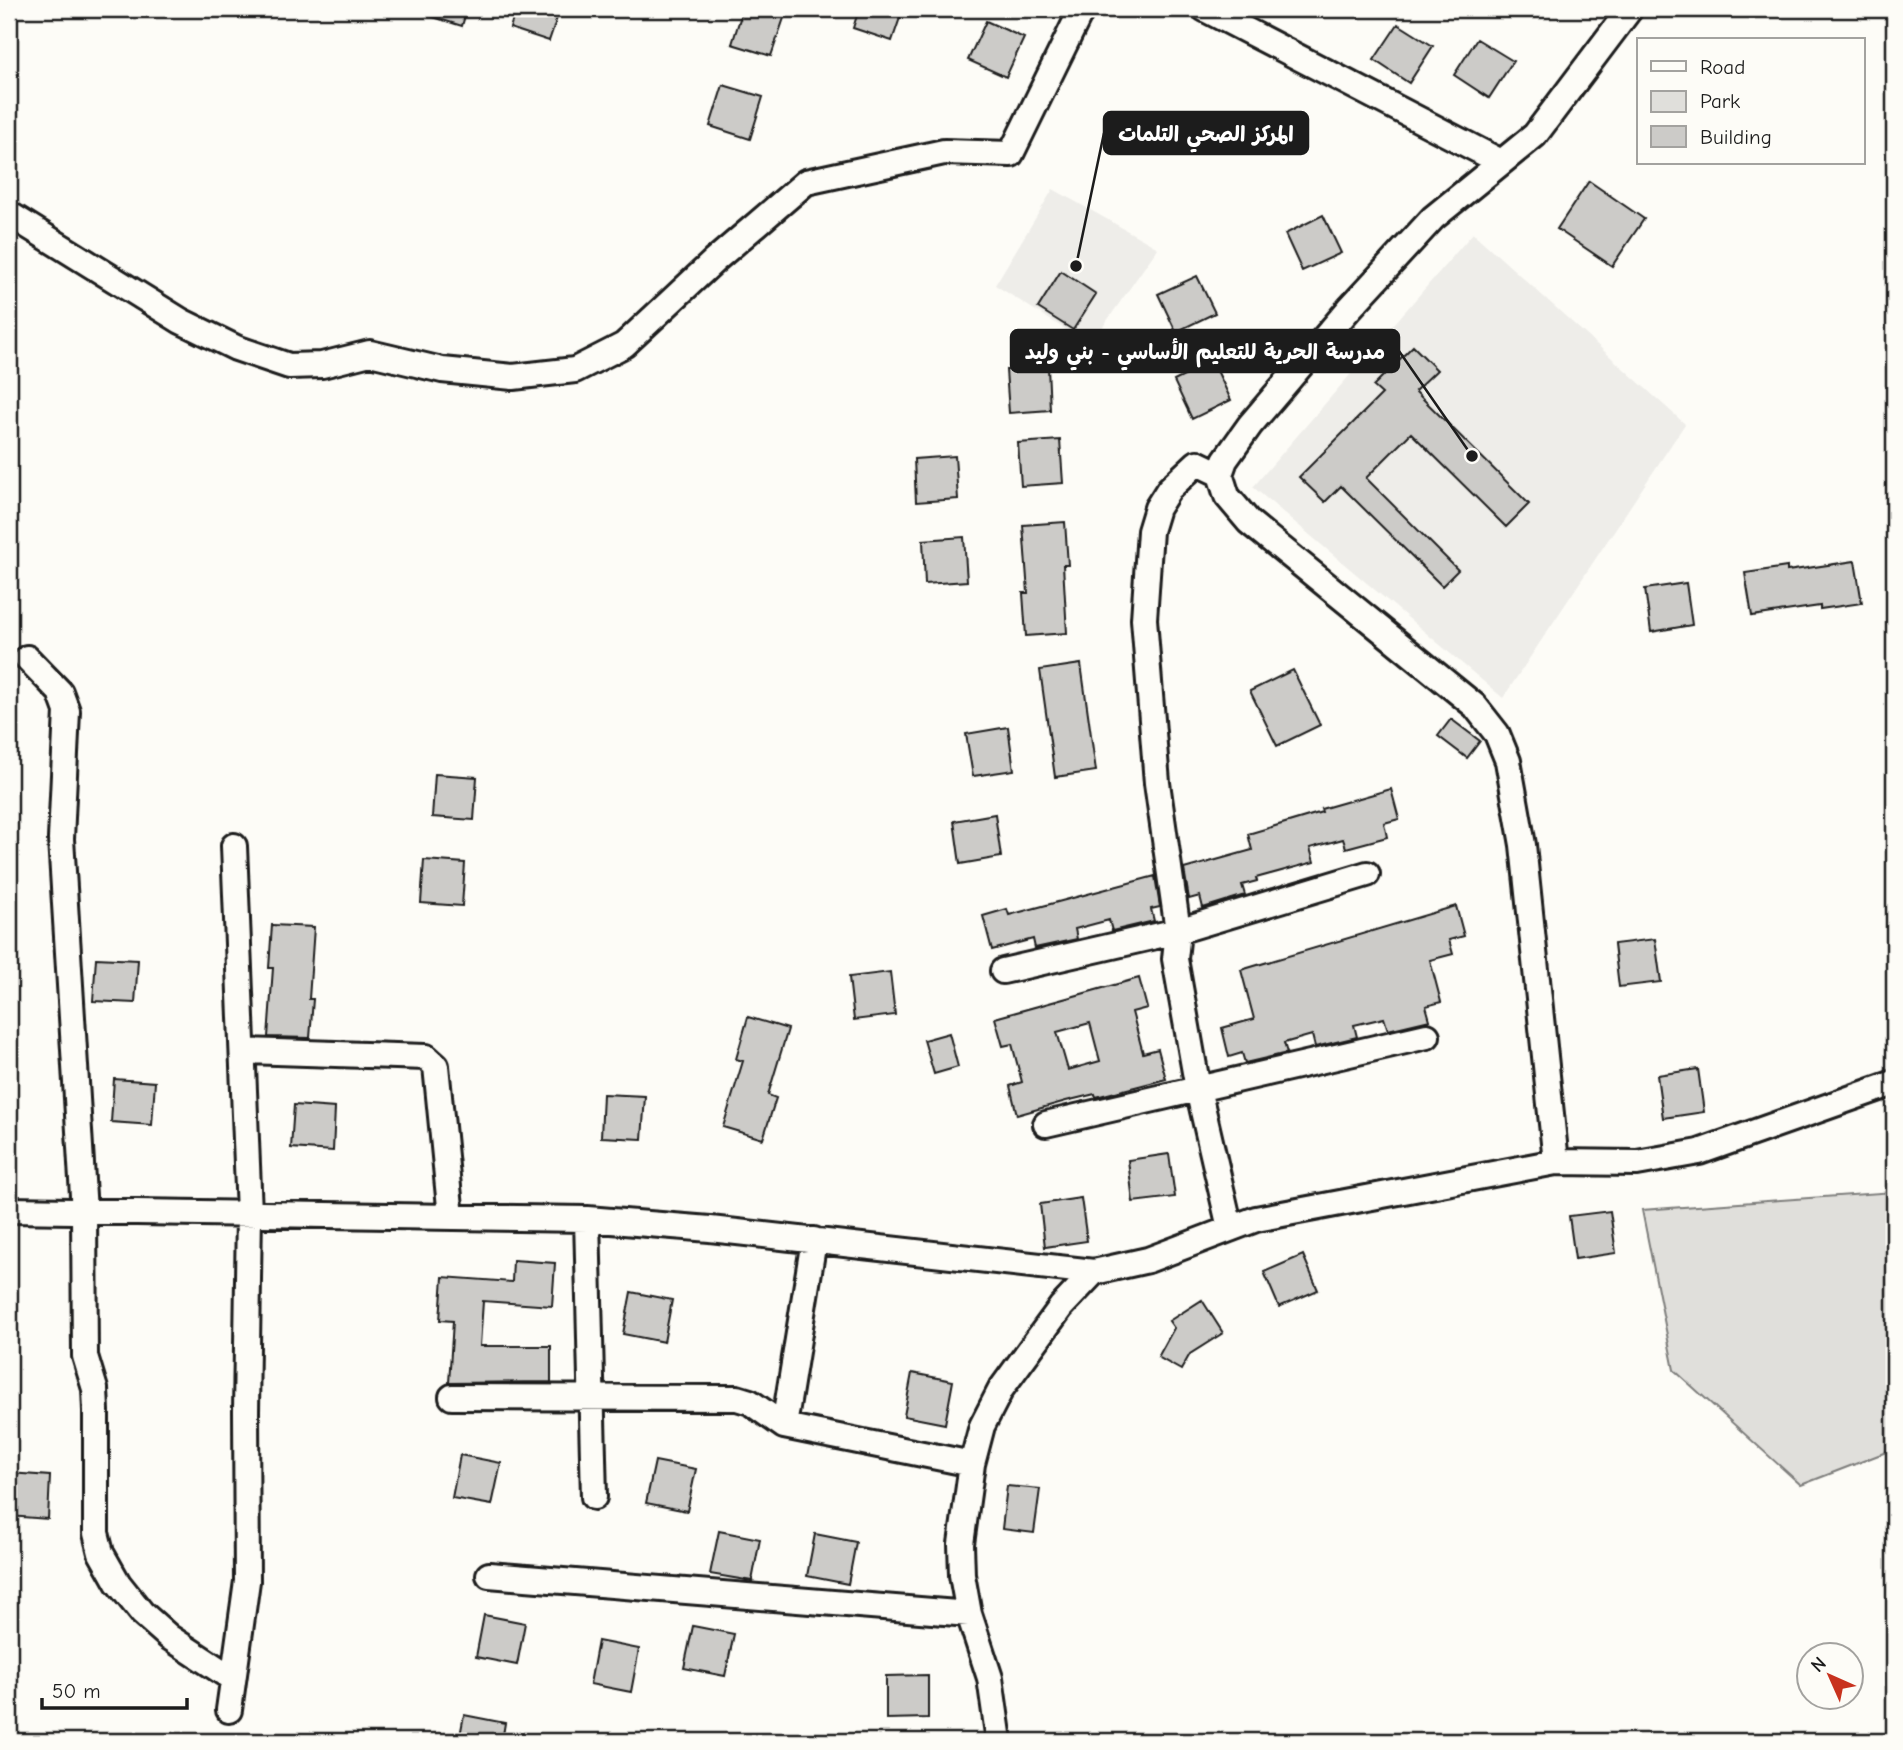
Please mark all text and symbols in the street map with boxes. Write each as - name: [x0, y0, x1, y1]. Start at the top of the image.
- legend: [1637, 38, 1864, 164]
- text: Road: [1700, 55, 1745, 79]
- text: Park: [1700, 89, 1740, 113]
- callout: المركز الصحي التلمات: [1104, 112, 1308, 154]
- text: المركز الصحي التلمات: [1118, 122, 1294, 153]
- text: Building: [1700, 125, 1772, 149]
- callout: مدرسة الحرية للتعليم الأساسي - بني وليد: [1011, 330, 1399, 372]
- text: مدرسة الحرية للتعليم الأساسي - بني وليد: [1025, 338, 1385, 371]
- north arrow: [1794, 1642, 1864, 1712]
- text: N: [1807, 1653, 1831, 1677]
- scale bar: [42, 1666, 187, 1710]
- text: 50 m: [52, 1679, 101, 1703]

